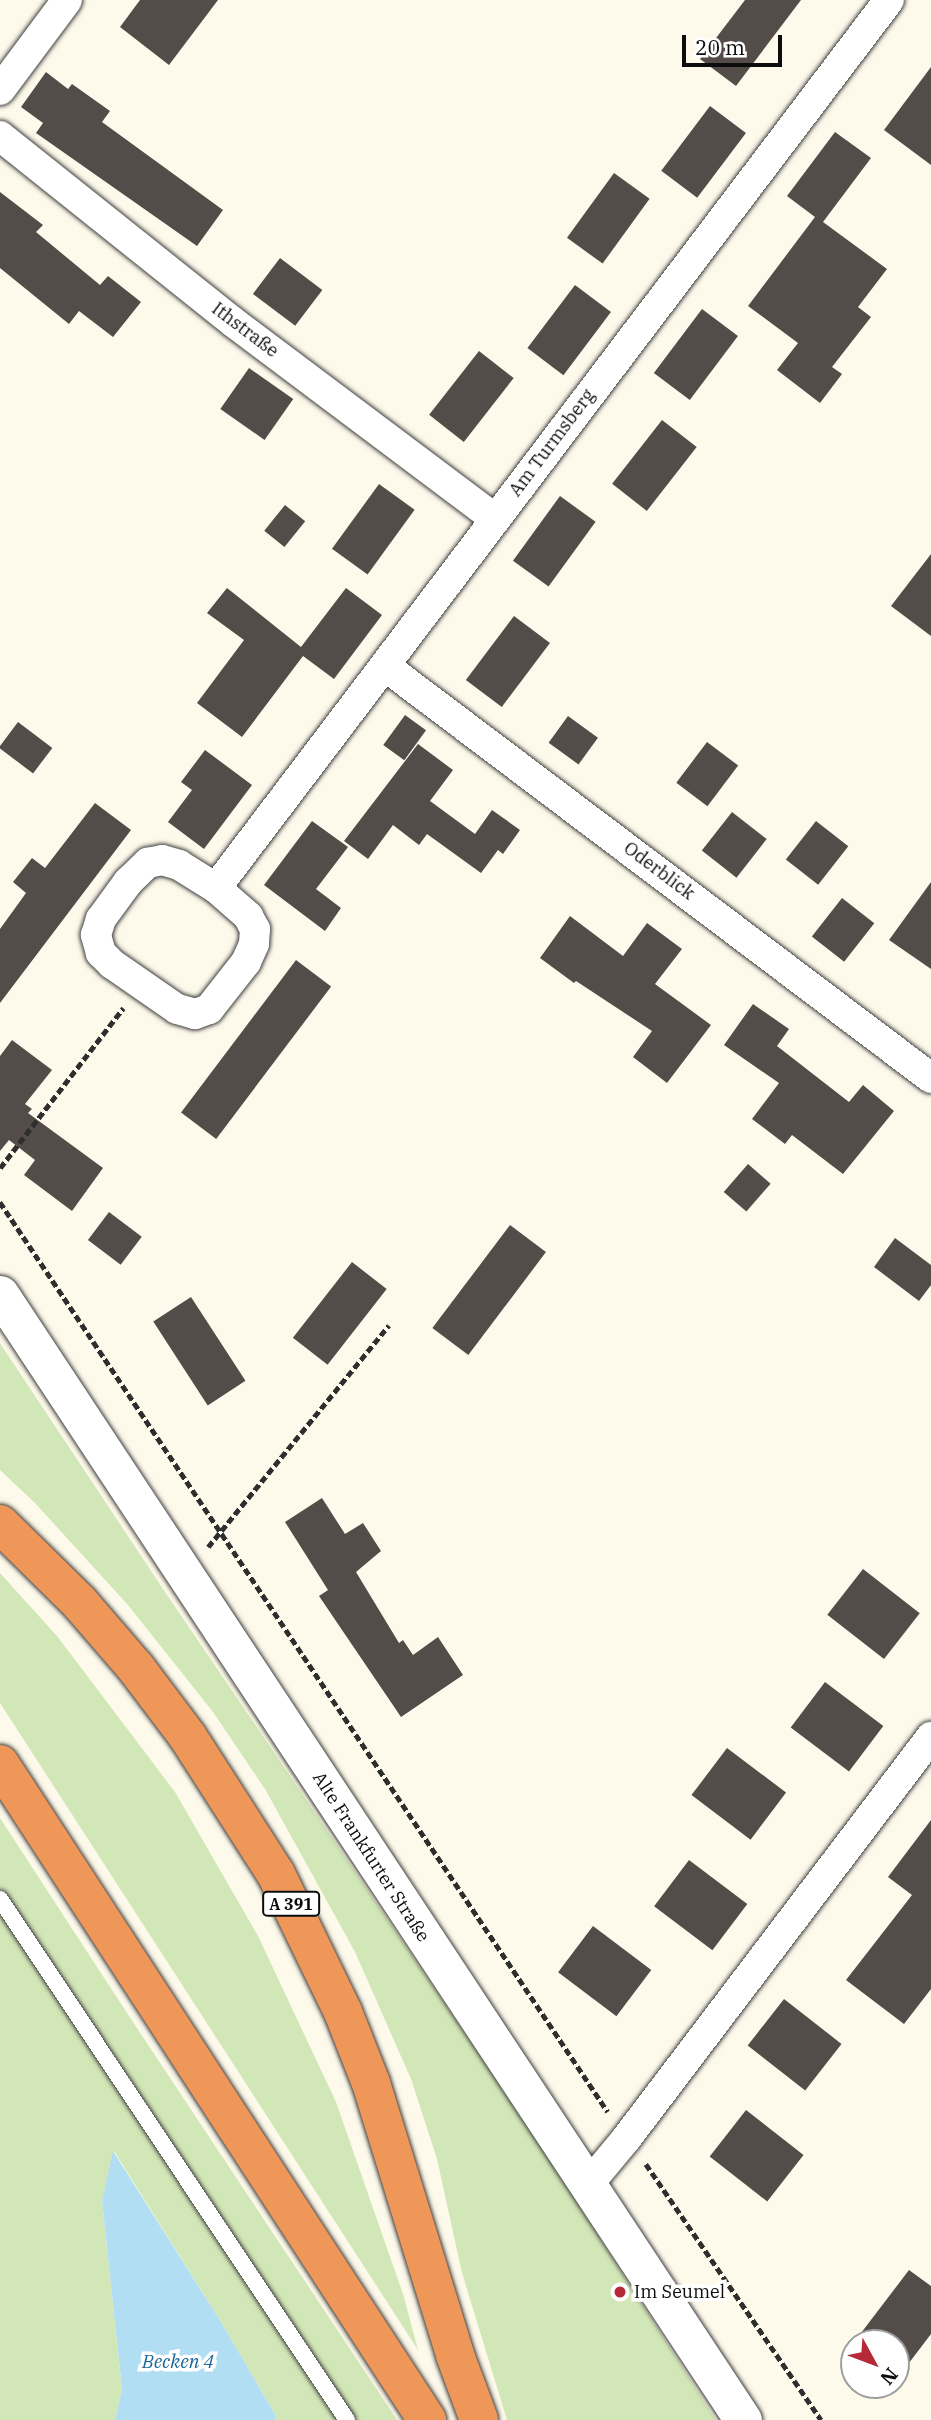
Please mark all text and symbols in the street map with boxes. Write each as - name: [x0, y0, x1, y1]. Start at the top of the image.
- scale bar: [686, 21, 786, 65]
- text: 20 m: [695, 33, 745, 61]
- street label: Ithstraße: [207, 298, 283, 362]
- street label: Am Turmsberg: [505, 385, 599, 501]
- street label: Oderblick: [619, 837, 699, 905]
- street label: Alte Frankfurter Straße: [308, 1768, 434, 1946]
- road number: A 391: [261, 1892, 321, 1916]
- place label: Im Seumel: [634, 2281, 725, 2303]
- marker: Im Seumel: [612, 2284, 628, 2300]
- north arrow: [840, 2329, 910, 2399]
- water label: Becken 4: [142, 2351, 214, 2373]
- text: N: [875, 2363, 903, 2390]

